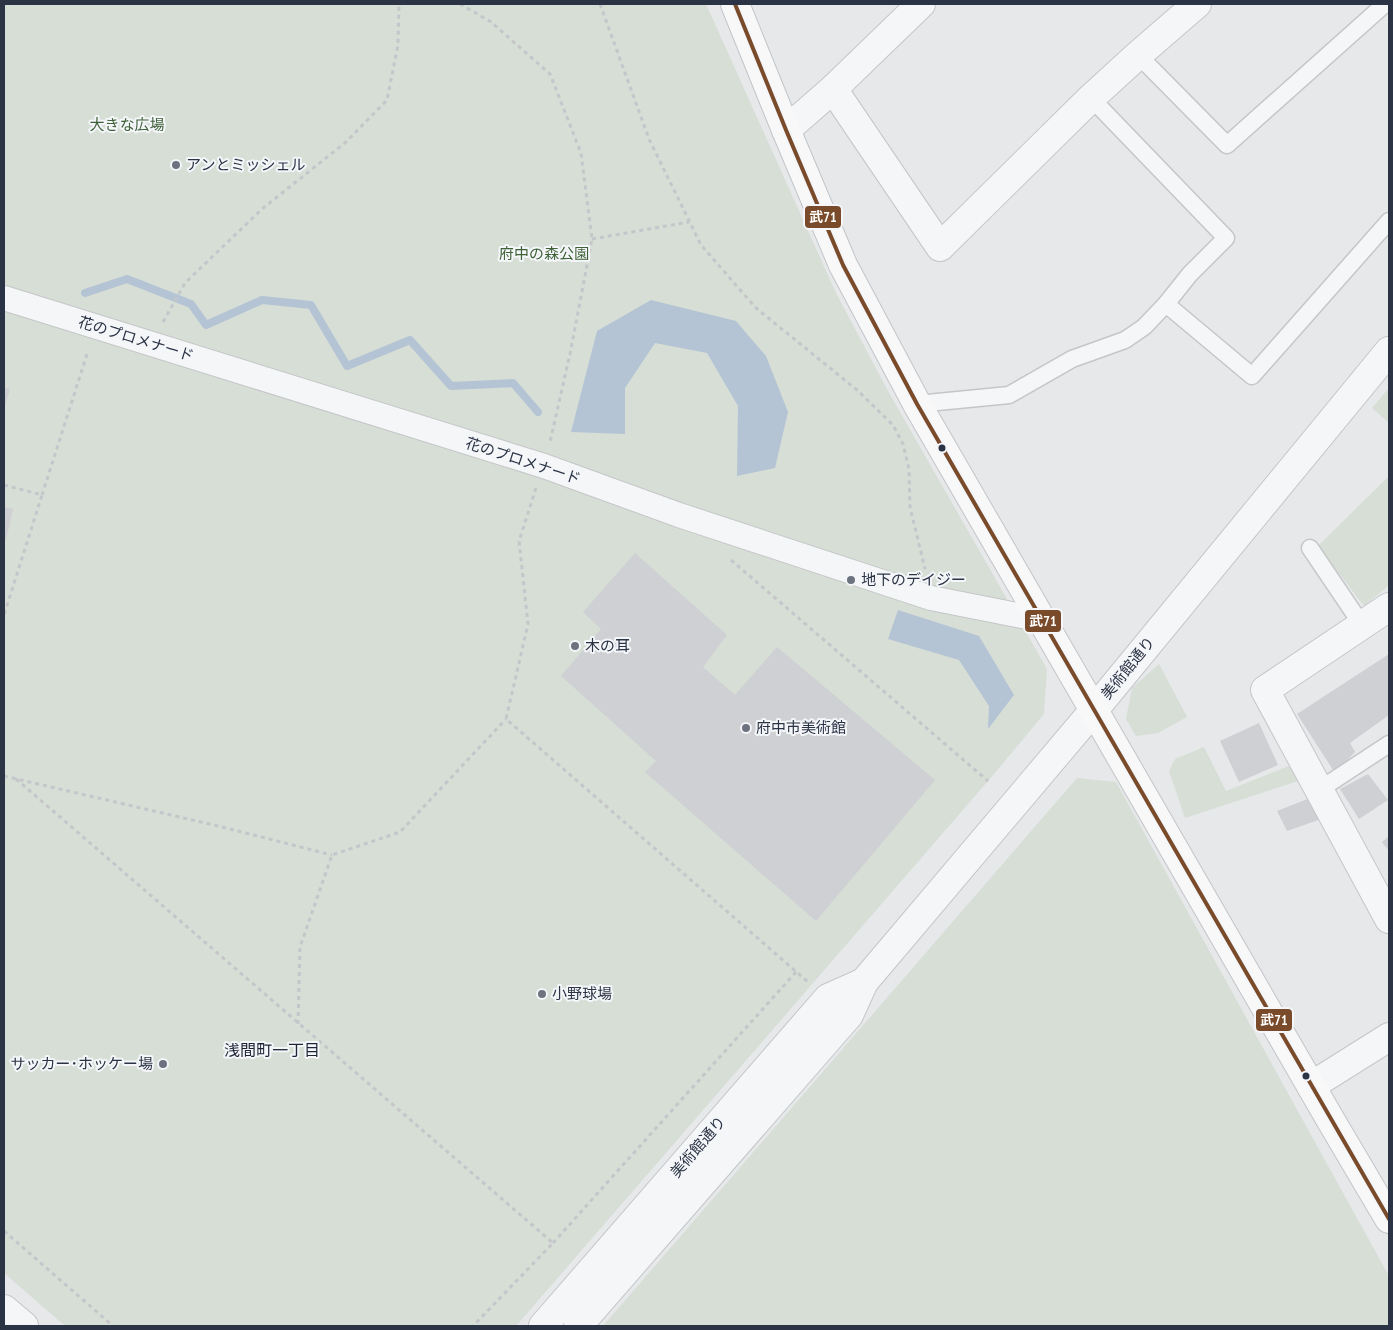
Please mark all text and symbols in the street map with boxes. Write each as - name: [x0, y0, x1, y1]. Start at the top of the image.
- park label: 大きな広場: [89, 115, 165, 134]
- place label: アンとミッシェル: [186, 155, 305, 174]
- marker: アンとミッシェル: [170, 159, 182, 171]
- line badge: 武71: [804, 205, 842, 229]
- text: 武71: [809, 208, 837, 226]
- park label: 府中の森公園: [499, 244, 589, 263]
- street label: 花のプロメナード: [76, 312, 196, 365]
- street label: 花のプロメナード: [463, 433, 583, 488]
- unlabelled marker: [937, 443, 947, 453]
- place label: 地下のデイジー: [861, 570, 966, 589]
- marker: 地下のデイジー: [845, 574, 857, 586]
- line badge: 武71: [1024, 609, 1062, 633]
- text: 武71: [1029, 612, 1057, 630]
- street label: 美術館通り: [1097, 633, 1159, 703]
- place label: 木の耳: [585, 636, 630, 655]
- marker: 木の耳: [569, 640, 581, 652]
- place label: 府中市美術館: [756, 718, 846, 737]
- marker: 府中市美術館: [740, 722, 752, 734]
- place label: 小野球場: [552, 984, 612, 1003]
- marker: 小野球場: [536, 988, 548, 1000]
- line badge: 武71: [1255, 1008, 1293, 1032]
- text: 武71: [1260, 1011, 1288, 1029]
- district label: 浅間町一丁目: [224, 1040, 320, 1060]
- place label: サッカー･ホッケー場: [10, 1054, 153, 1073]
- marker: サッカー･ホッケー場: [157, 1058, 169, 1070]
- unlabelled marker: [1301, 1071, 1311, 1081]
- street label: 美術館通り: [666, 1112, 729, 1181]

